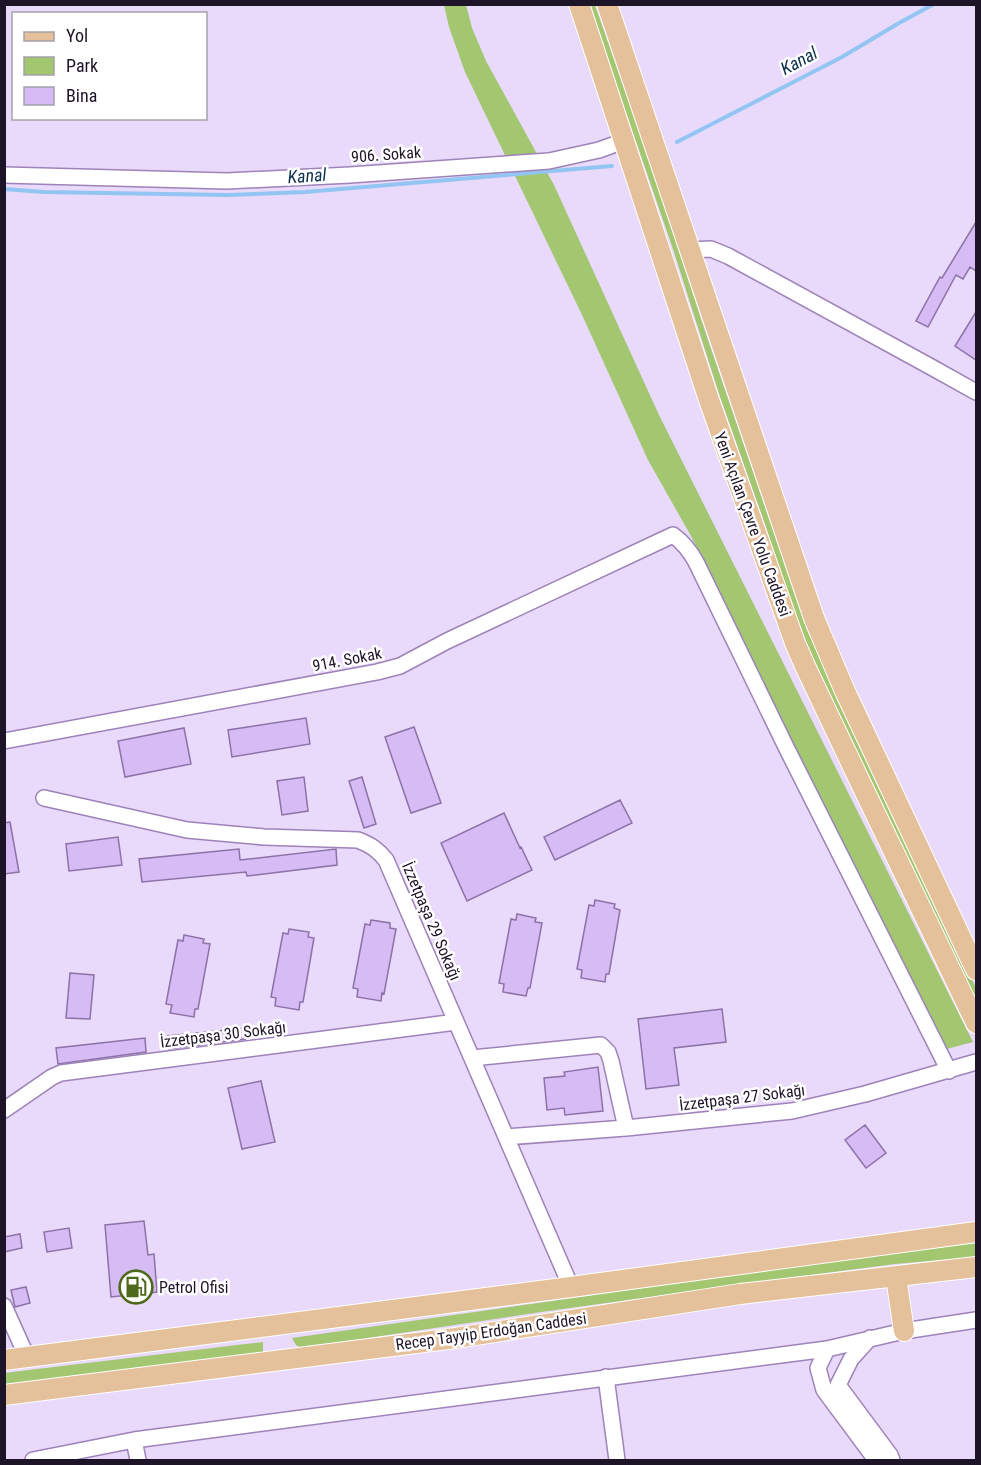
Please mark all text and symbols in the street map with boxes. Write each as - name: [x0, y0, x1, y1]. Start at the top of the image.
- legend: [12, 12, 207, 120]
- text: Yol: [66, 25, 88, 46]
- water label: Kanal: [777, 42, 822, 79]
- text: Park: [66, 55, 98, 76]
- text: Bina: [66, 85, 97, 106]
- street label: 906. Sokak: [350, 143, 422, 166]
- water label: Kanal: [287, 164, 328, 187]
- street label: Yeni Açılan Çevre Yolu Caddesi: [710, 429, 795, 619]
- street label: 914. Sokak: [311, 643, 384, 675]
- street label: İzzetpaşa 29 Sokağı: [398, 859, 465, 983]
- street label: İzzetpaşa 30 Sokağı: [159, 1017, 287, 1052]
- street label: İzzetpaşa 27 Sokağı: [678, 1080, 806, 1115]
- fuel station icon: Petrol Ofisi: [118, 1269, 154, 1305]
- place label: Petrol Ofisi: [159, 1278, 229, 1297]
- street label: Recep Tayyip Erdoğan Caddesi: [394, 1309, 588, 1354]

